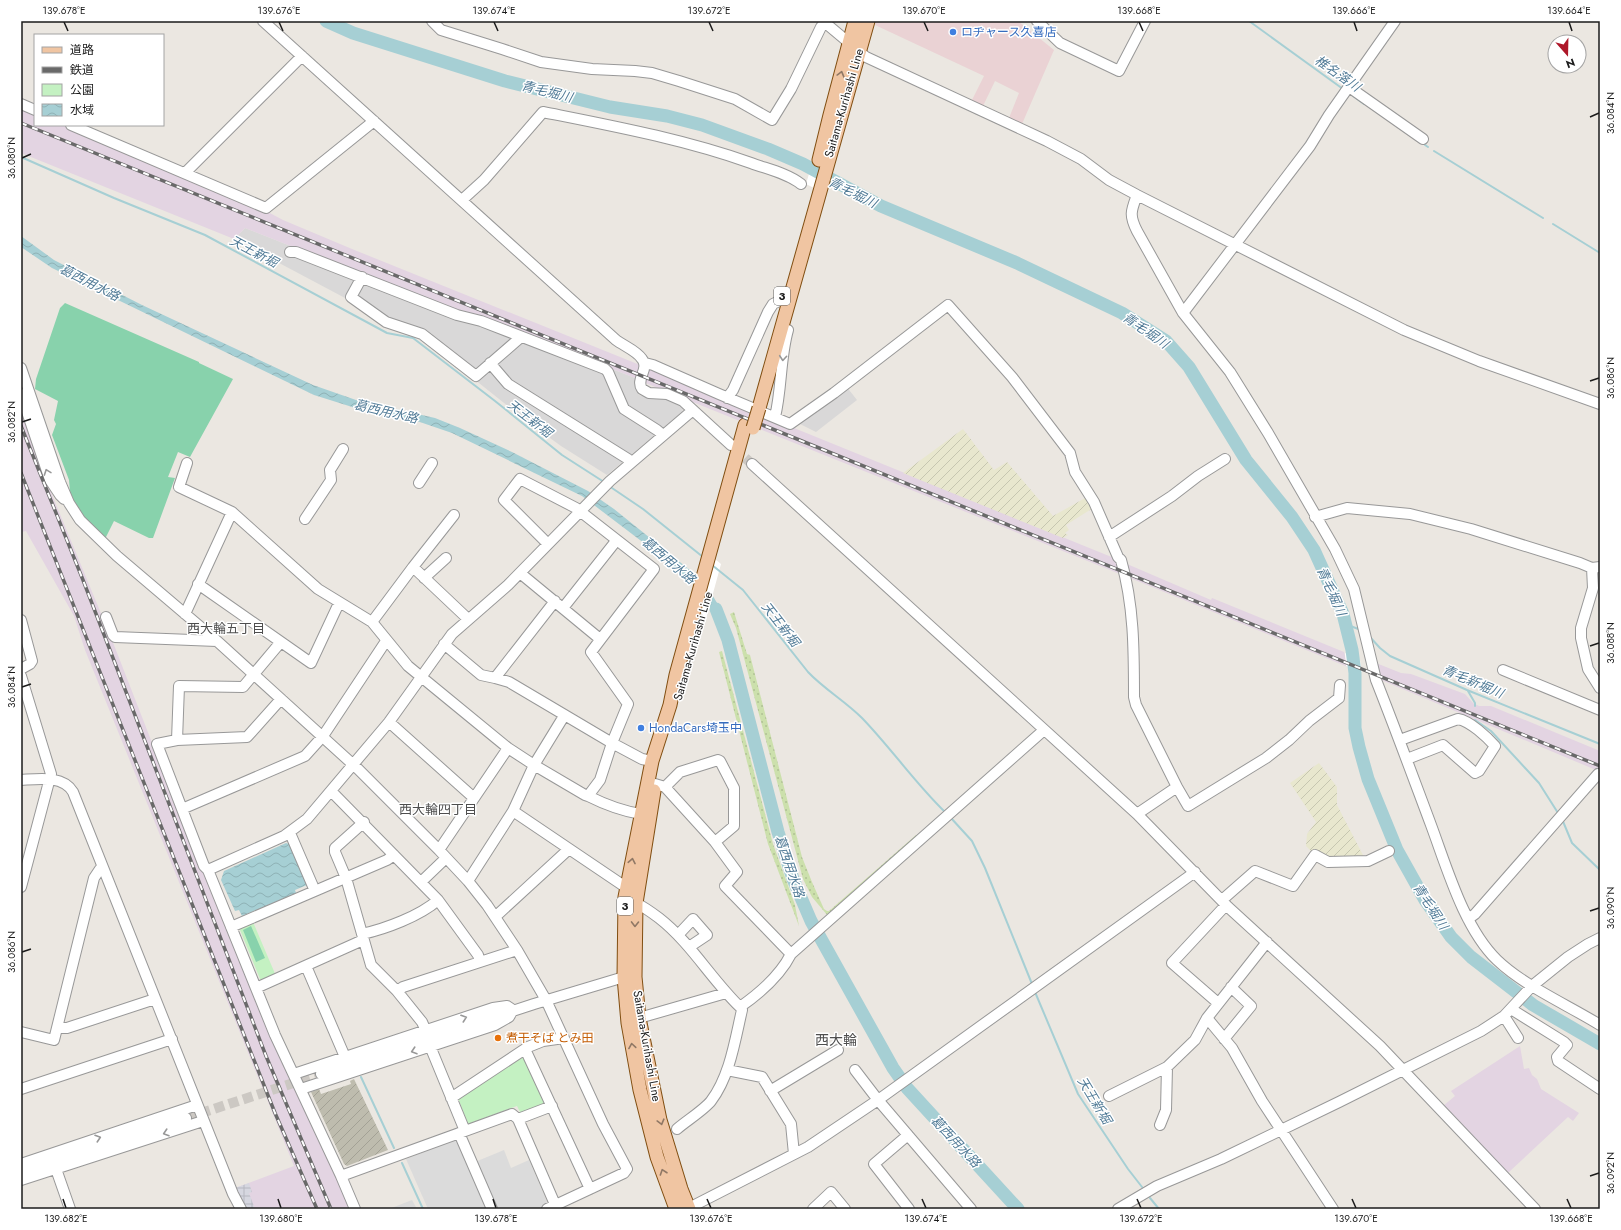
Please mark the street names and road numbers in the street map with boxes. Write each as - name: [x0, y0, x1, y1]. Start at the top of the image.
- street label: Saitama-Kurihashi Line: [820, 46, 868, 160]
- road number: 3: [774, 287, 790, 305]
- street label: Saitama-Kurihashi Line: [669, 589, 717, 703]
- road number: 3: [617, 897, 633, 915]
- street label: Saitama-Kurihashi Line: [628, 989, 666, 1103]

